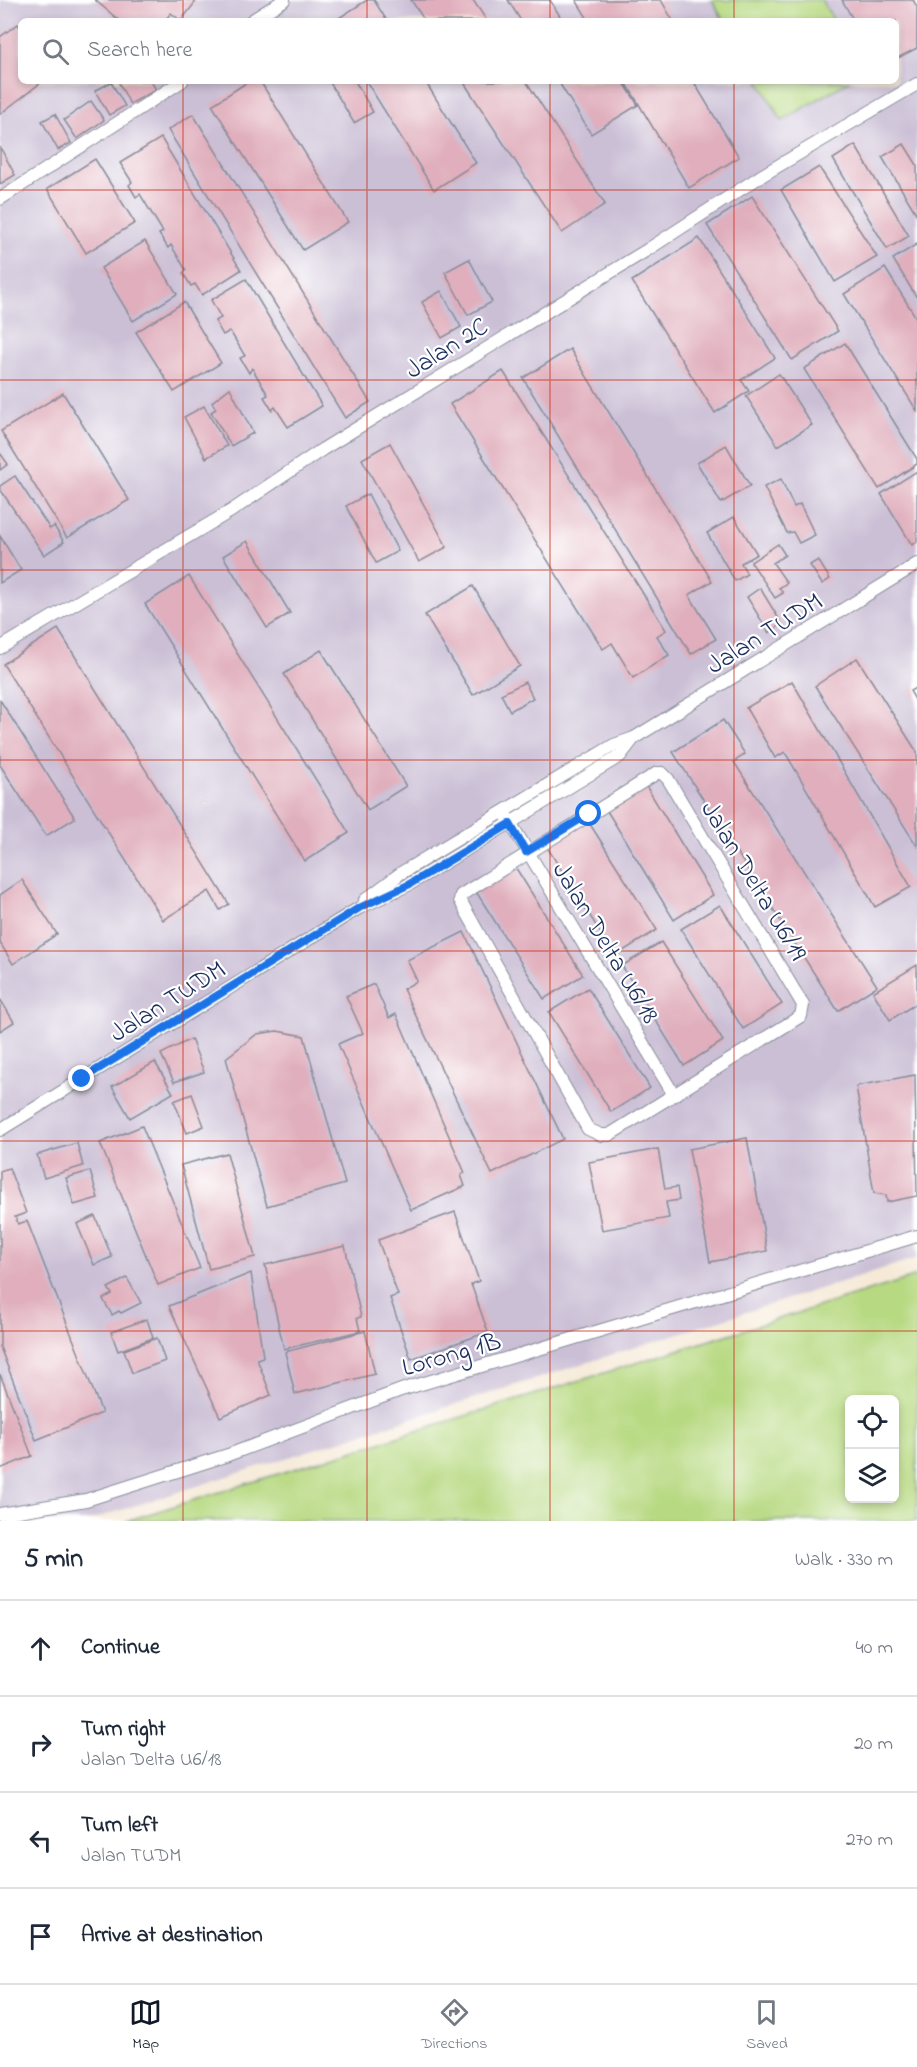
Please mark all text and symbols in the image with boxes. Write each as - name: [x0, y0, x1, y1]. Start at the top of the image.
- search box: [18, 18, 899, 84]
- icon: search: [39, 35, 72, 68]
- text: Search here: [87, 35, 192, 67]
- street label: Jalan 2C: [399, 309, 497, 390]
- street label: Jalan TUDM: [700, 584, 831, 685]
- street label: Jalan Delta U6/19: [690, 794, 815, 969]
- route start: [575, 800, 601, 826]
- street label: Jalan Delta U6/18: [541, 855, 668, 1032]
- street label: Jalan TUDM: [103, 952, 234, 1053]
- route end: [68, 1065, 94, 1091]
- street label: Lorong 1B: [398, 1324, 506, 1388]
- map controls: [845, 1395, 899, 1503]
- button: locate: [845, 1395, 899, 1449]
- button: layers: [845, 1449, 899, 1503]
- text: 5 min: [24, 1541, 83, 1579]
- text: Walk · 330 m: [795, 1546, 893, 1575]
- icon: ahead: [24, 1632, 57, 1665]
- text: Continue: [81, 1632, 160, 1664]
- text: 40 m: [856, 1634, 893, 1663]
- text: Turn right: [81, 1714, 166, 1746]
- icon: right: [24, 1728, 57, 1761]
- text: 20 m: [854, 1730, 893, 1759]
- text: Jalan Delta U6/18: [81, 1746, 222, 1775]
- text: Turn left: [81, 1810, 158, 1842]
- icon: left: [24, 1824, 57, 1857]
- text: 270 m: [846, 1826, 893, 1855]
- text: Jalan TUDM: [81, 1842, 182, 1871]
- icon: arrive: [24, 1920, 57, 1953]
- text: Arrive at destination: [81, 1920, 263, 1952]
- tab: Map: [129, 1996, 162, 2056]
- tab: Directions: [421, 1996, 487, 2056]
- tab: Saved: [746, 1996, 788, 2056]

